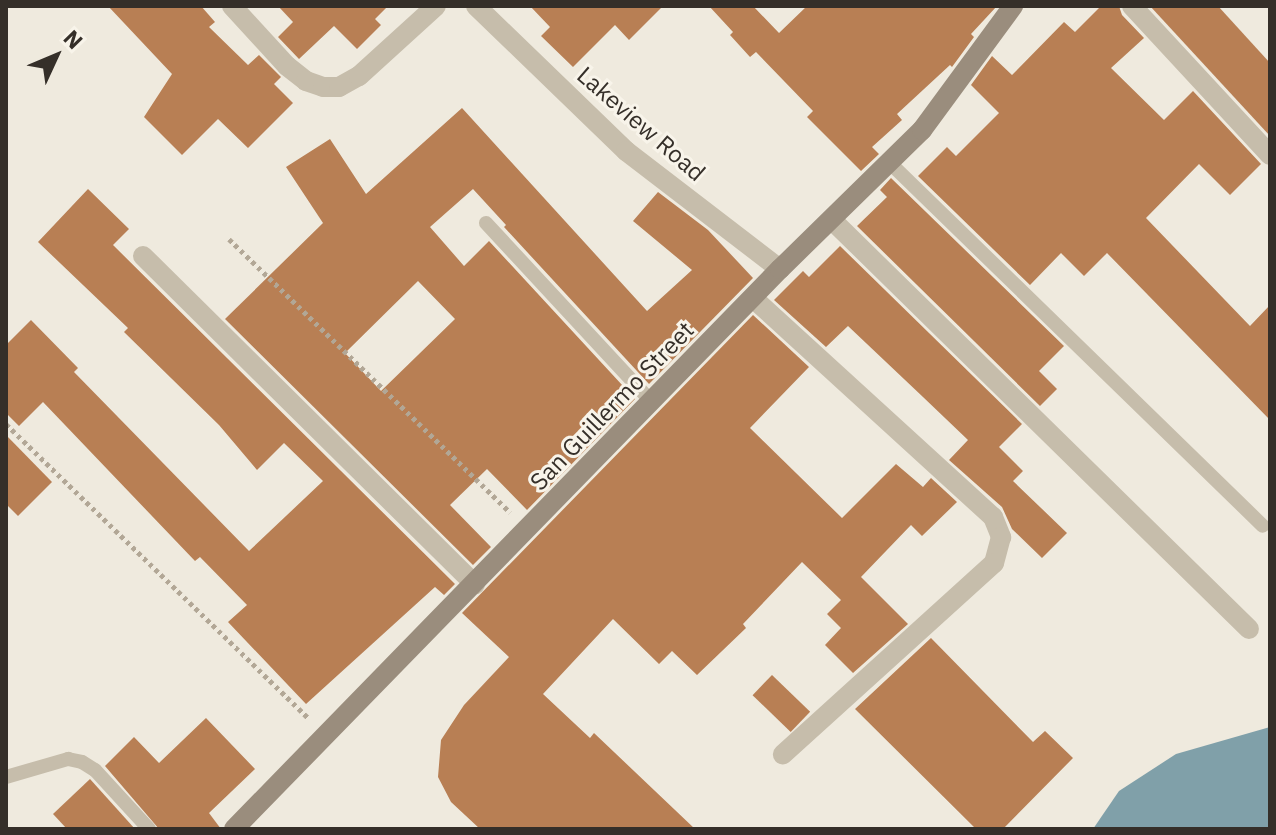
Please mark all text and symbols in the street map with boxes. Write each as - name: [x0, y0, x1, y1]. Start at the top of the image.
- north arrow: [16, 16, 96, 96]
- text: N: [58, 23, 90, 55]
- street label: Lakeview Road: [571, 61, 711, 187]
- street label: San Guillermo Street: [524, 316, 700, 496]

